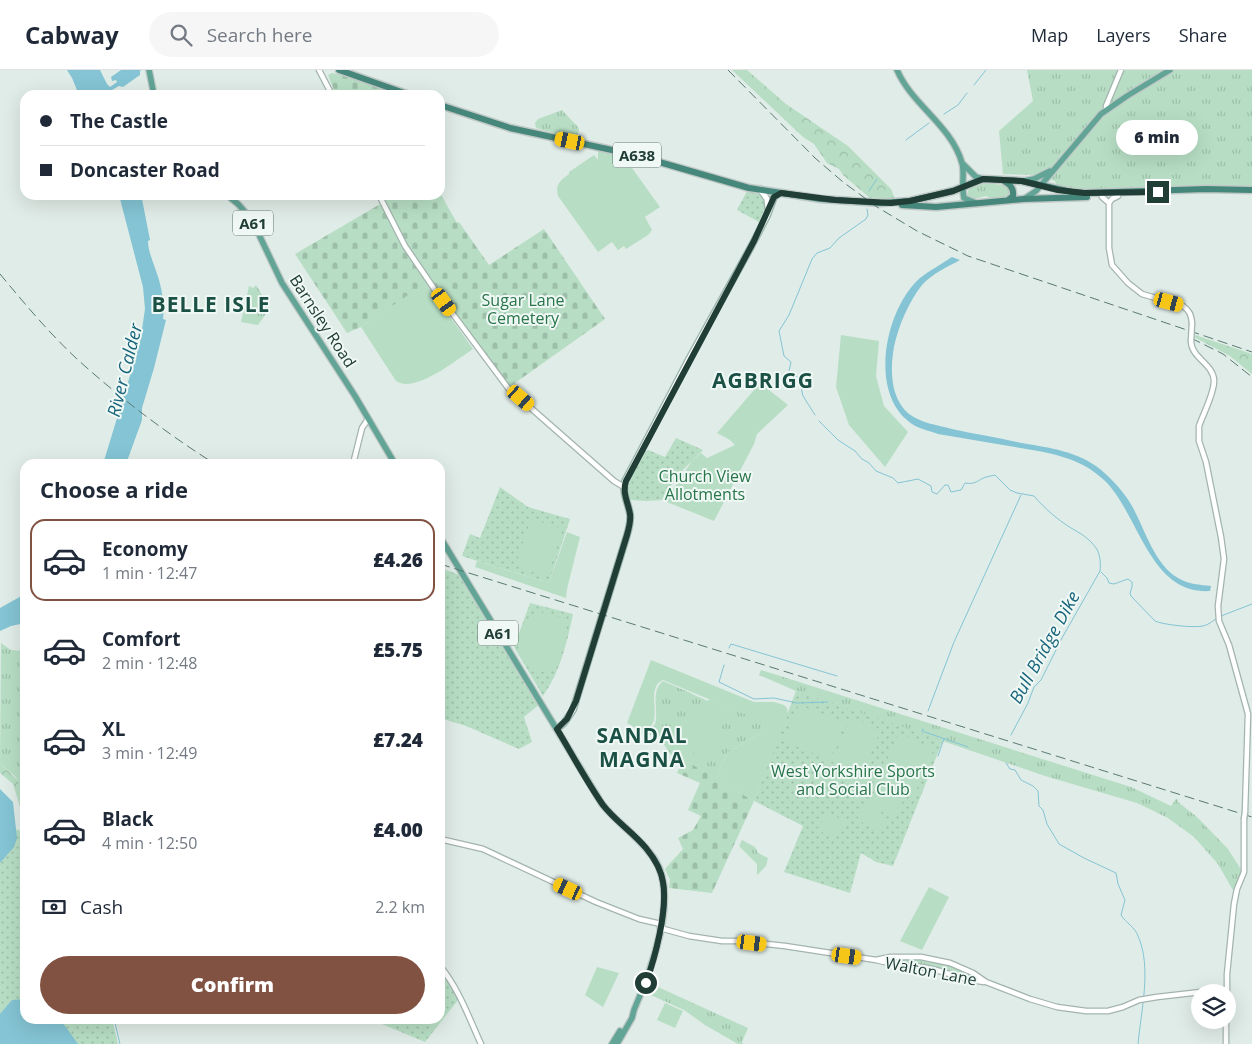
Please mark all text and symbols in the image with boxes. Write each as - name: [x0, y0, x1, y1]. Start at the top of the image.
- search box: [149, 12, 499, 57]
- text: Cabway: [25, 18, 119, 51]
- icon: search: [167, 21, 195, 49]
- text: Search here: [207, 22, 313, 48]
- text: Map: [1031, 23, 1068, 47]
- text: Layers: [1096, 23, 1151, 47]
- text: Share: [1179, 23, 1227, 47]
- text: The Castle: [70, 108, 168, 134]
- callout: 6 min: [1117, 119, 1199, 154]
- text: 6 min: [1134, 126, 1180, 148]
- car: [553, 131, 586, 151]
- road number: A638: [613, 142, 661, 168]
- text: Doncaster Road: [70, 157, 220, 183]
- route end: [1147, 181, 1169, 203]
- road number: A61: [233, 210, 273, 236]
- street label: Barnsley Road: [285, 270, 361, 372]
- car: [429, 285, 458, 319]
- park label: Sugar Lane Cemetery: [482, 289, 564, 329]
- district label: BELLE ISLE: [152, 290, 270, 318]
- car: [1152, 291, 1185, 313]
- water label: River Calder: [101, 320, 147, 419]
- district label: AGBRIGG: [712, 366, 814, 394]
- car: [504, 382, 537, 414]
- park label: Church View Allotments: [659, 465, 752, 505]
- text: Choose a ride: [40, 474, 188, 504]
- text: Economy: [102, 536, 188, 562]
- icon: car: [42, 538, 87, 583]
- text: £4.26: [373, 547, 423, 573]
- text: 1 min · 12:47: [102, 562, 197, 584]
- water label: Bull Bridge Dike: [1003, 586, 1085, 708]
- road number: A61: [478, 620, 518, 646]
- text: Comfort: [102, 626, 181, 652]
- icon: car: [42, 628, 87, 673]
- text: £5.75: [373, 637, 423, 663]
- text: 2 min · 12:48: [102, 652, 197, 674]
- text: XL: [102, 716, 125, 742]
- icon: car: [42, 718, 87, 763]
- district label: SANDAL MAGNA: [596, 721, 688, 773]
- text: £7.24: [373, 727, 423, 753]
- text: 3 min · 12:49: [102, 742, 197, 764]
- park label: West Yorkshire Sports and Social Club: [771, 760, 935, 800]
- text: Black: [102, 806, 154, 832]
- icon: car: [42, 808, 87, 853]
- text: £4.00: [373, 817, 423, 843]
- text: 4 min · 12:50: [102, 832, 197, 854]
- car: [551, 876, 584, 902]
- icon: cash: [40, 893, 68, 921]
- text: Cash: [80, 894, 123, 920]
- text: 2.2 km: [375, 896, 425, 918]
- car: [736, 934, 767, 952]
- car: [831, 946, 862, 966]
- street label: Walton Lane: [883, 951, 979, 991]
- button: Confirm: [40, 956, 425, 1014]
- route start: [635, 972, 657, 994]
- map controls: [1191, 984, 1236, 1029]
- button: layers: [1191, 984, 1236, 1029]

